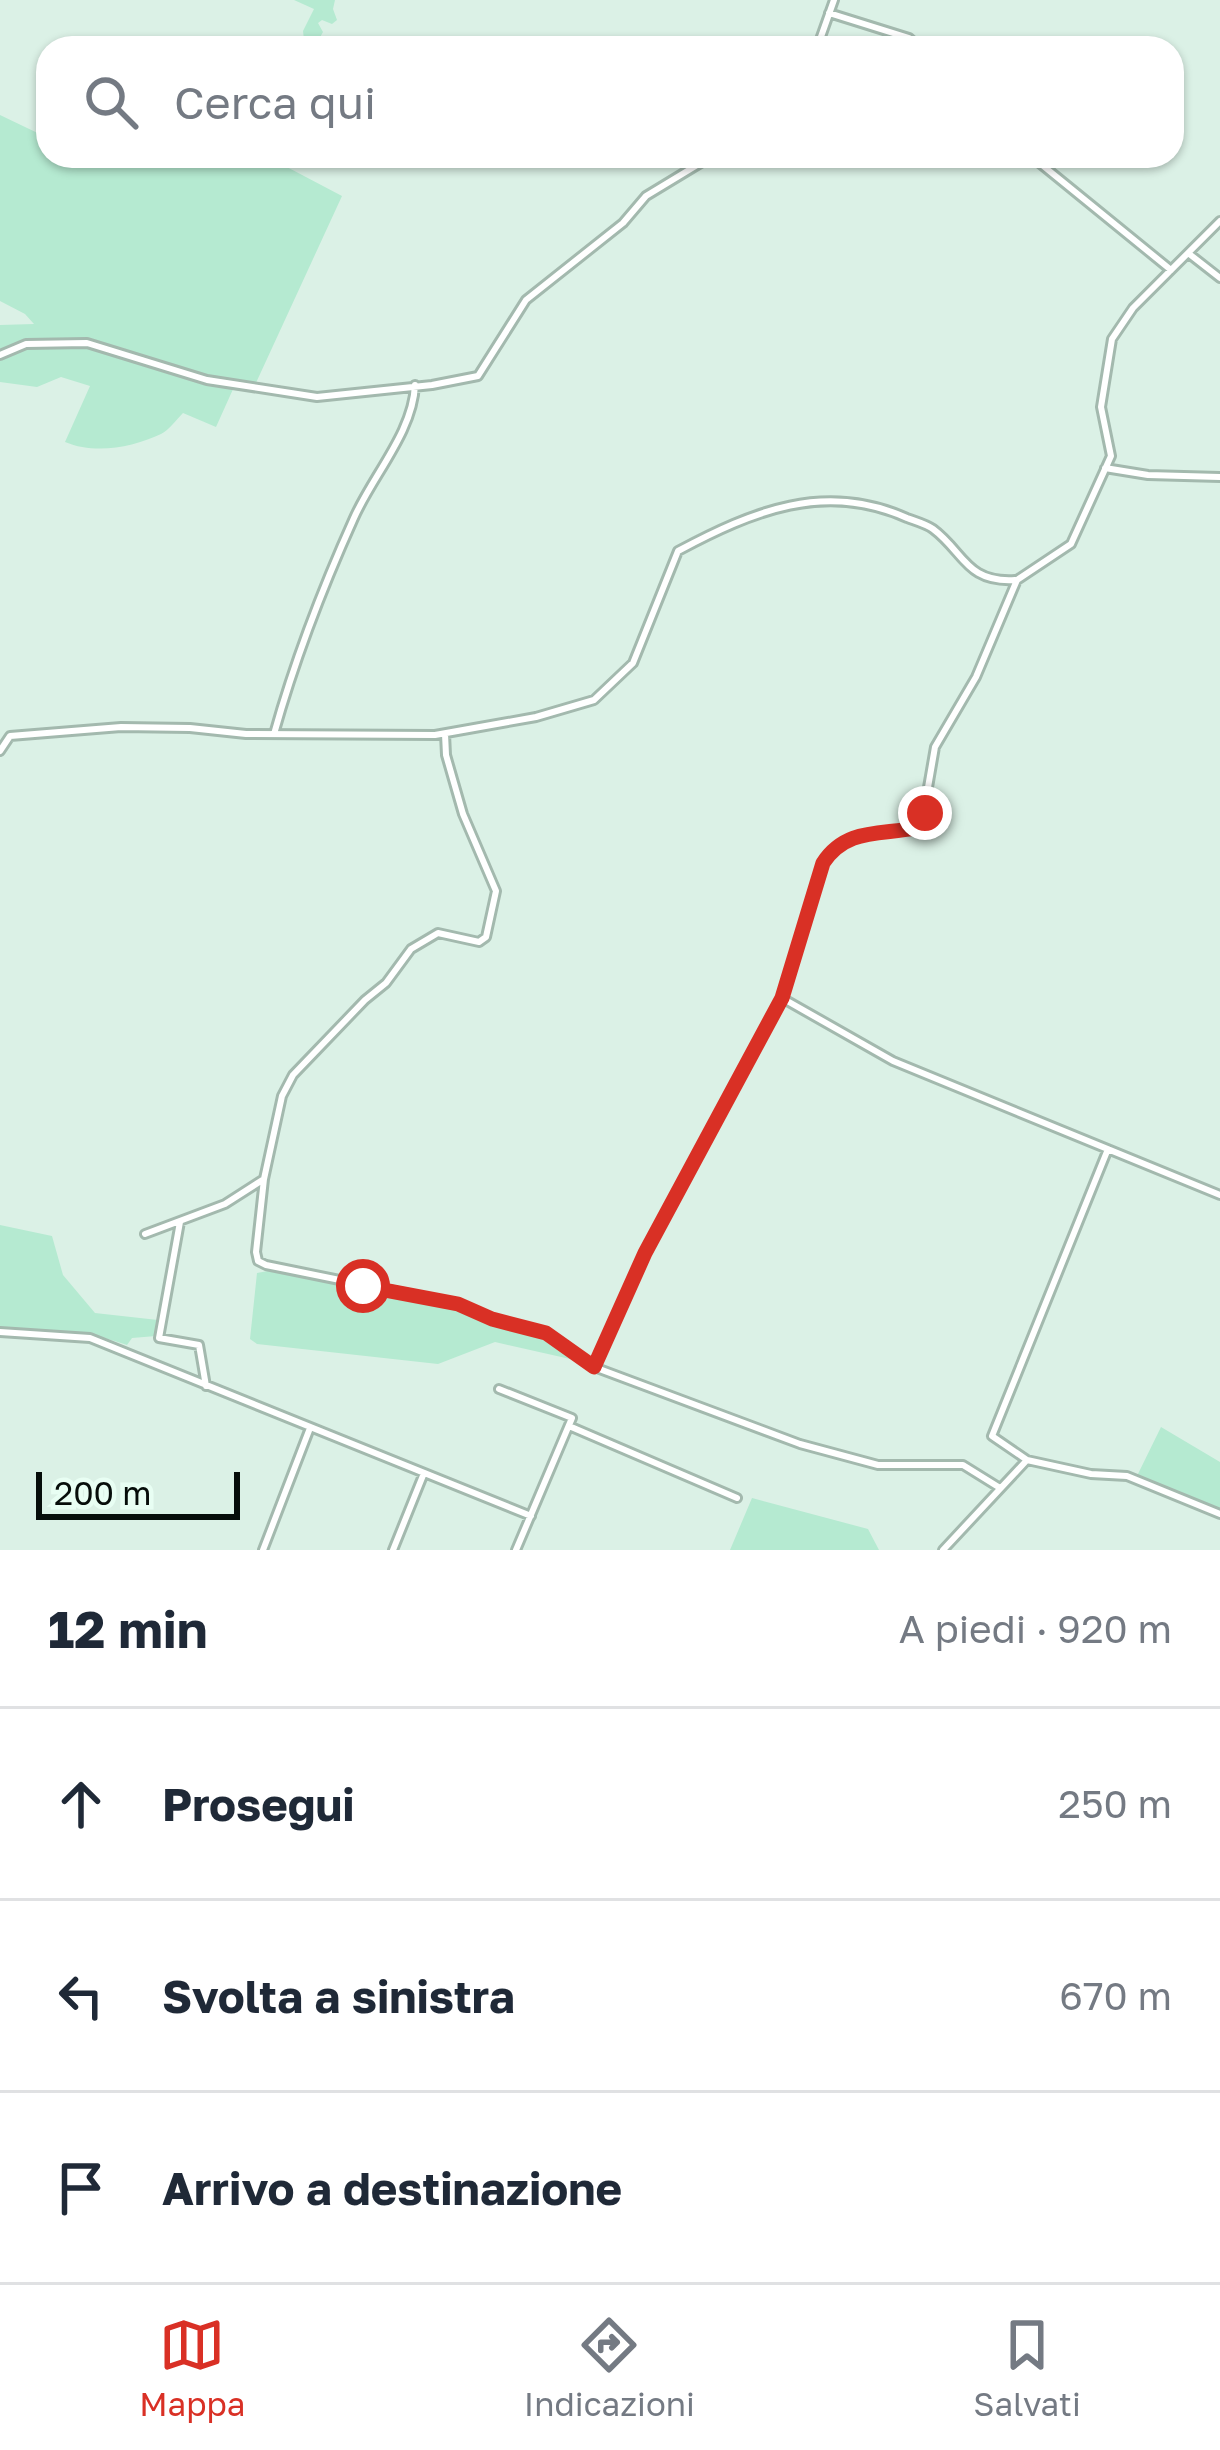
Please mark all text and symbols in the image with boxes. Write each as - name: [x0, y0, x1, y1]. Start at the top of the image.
- search box: [36, 36, 1184, 168]
- icon: search: [78, 69, 144, 135]
- text: Cerca qui: [174, 75, 376, 129]
- route end: [898, 786, 952, 840]
- route start: [336, 1259, 390, 1313]
- scale bar: [36, 1466, 240, 1519]
- text: 200 m: [54, 1473, 152, 1512]
- text: 12 min: [48, 1598, 208, 1659]
- text: A piedi · 920 m: [899, 1605, 1172, 1652]
- icon: ahead: [48, 1771, 114, 1837]
- text: Prosegui: [162, 1777, 355, 1831]
- text: 250 m: [1058, 1780, 1172, 1827]
- icon: left: [48, 1963, 114, 2029]
- text: Svolta a sinistra: [162, 1969, 515, 2023]
- text: 670 m: [1059, 1972, 1172, 2019]
- icon: arrive: [48, 2155, 114, 2221]
- text: Arrivo a destinazione: [162, 2161, 622, 2215]
- tab: Mappa: [139, 2312, 245, 2423]
- tab: Indicazioni: [524, 2312, 695, 2423]
- tab: Salvati: [973, 2312, 1081, 2423]

